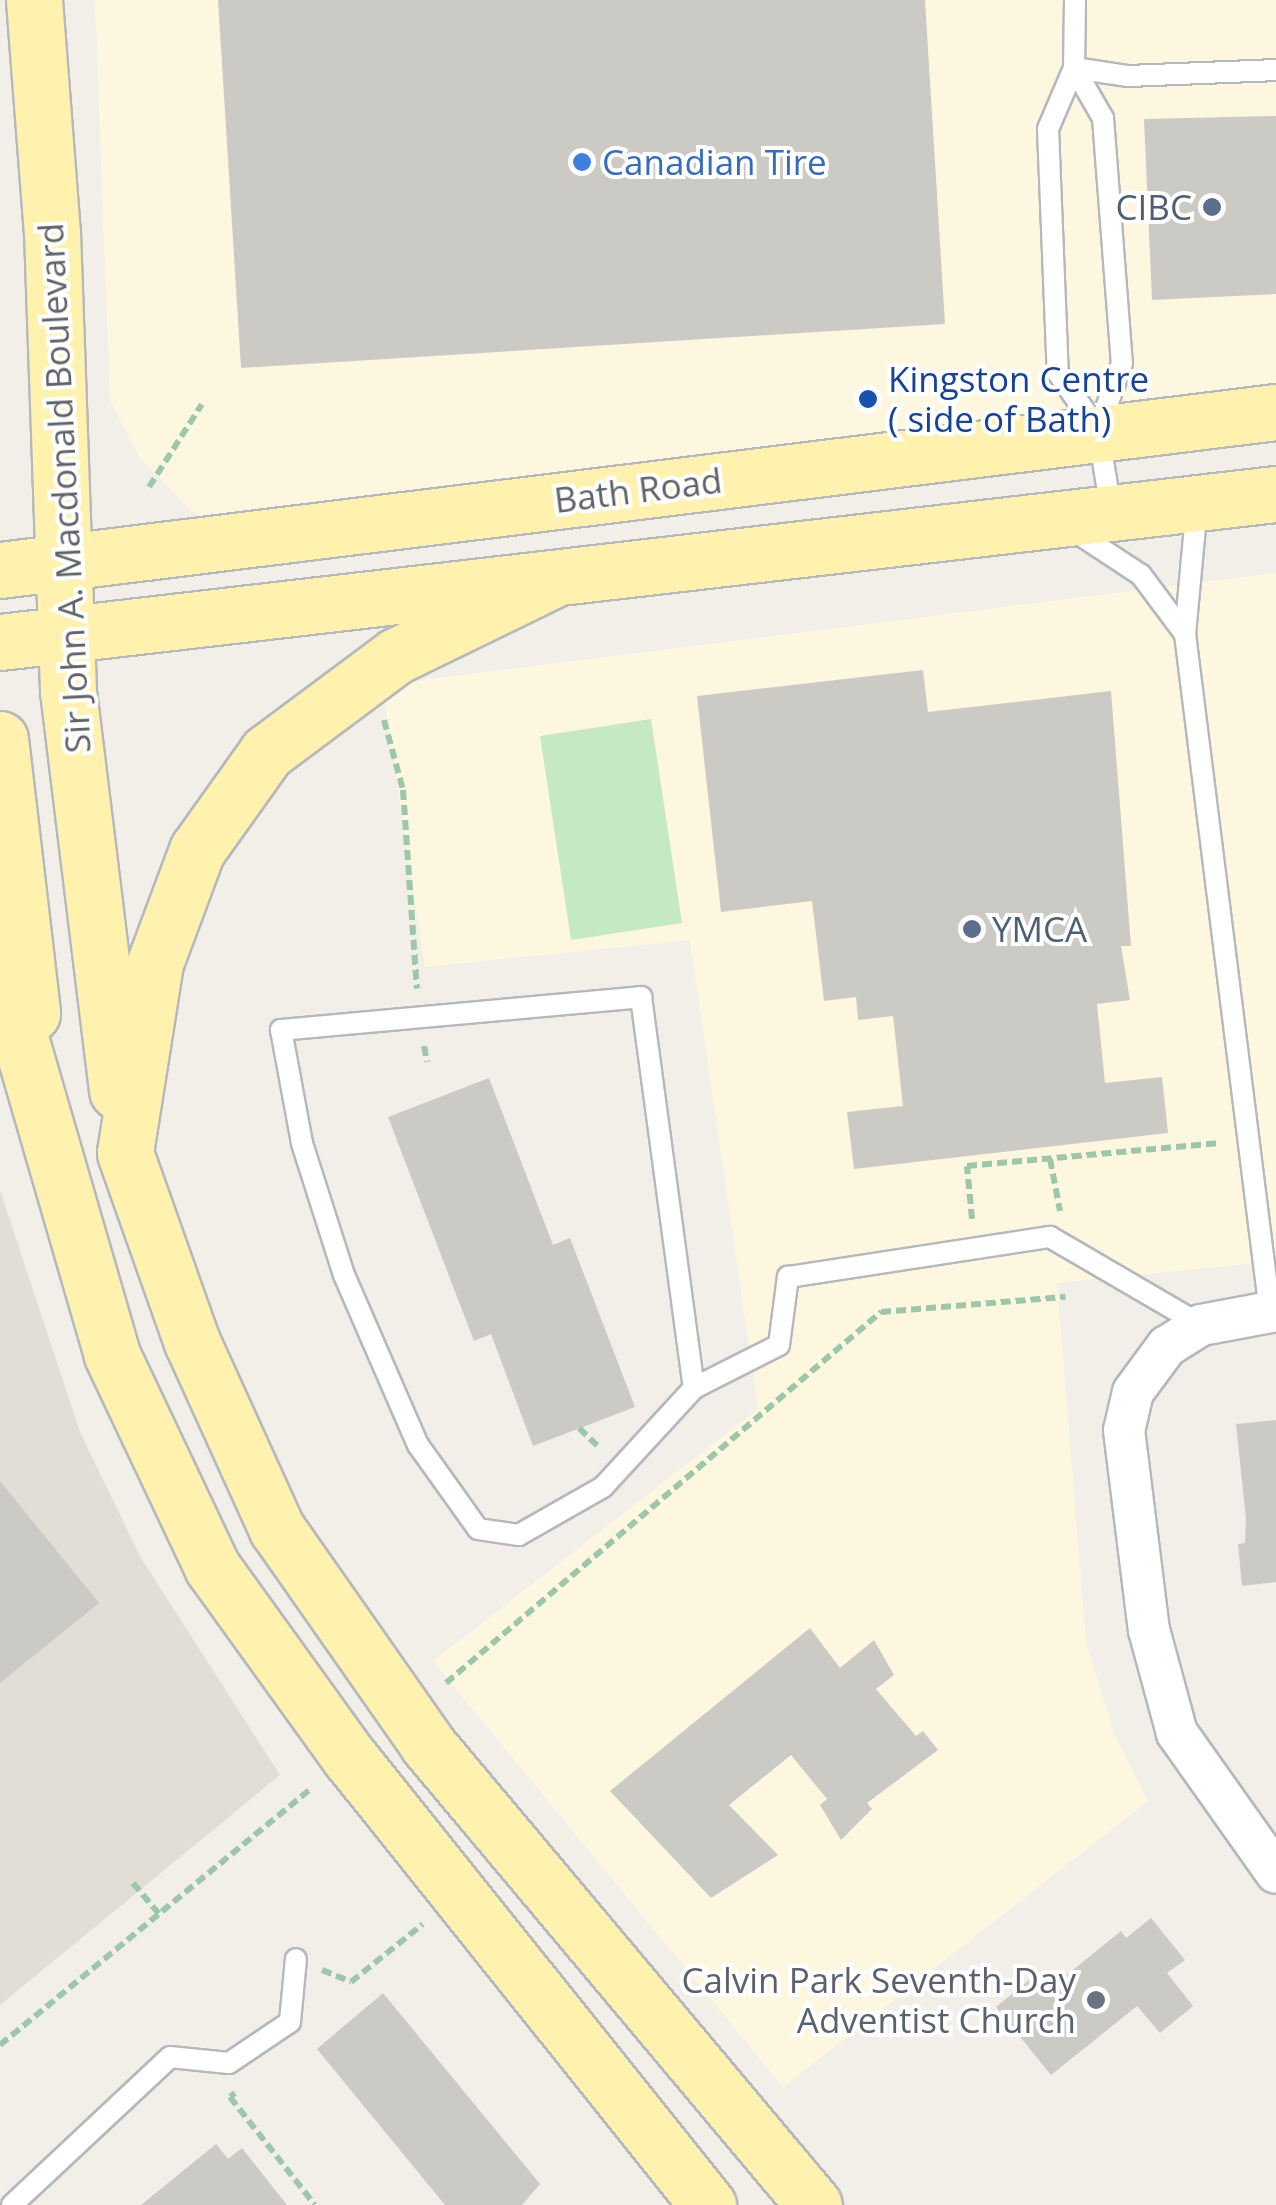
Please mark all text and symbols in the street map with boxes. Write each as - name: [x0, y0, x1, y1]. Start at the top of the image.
- place label: Canadian Tire: [602, 141, 827, 183]
- marker: Canadian Tire: [571, 151, 593, 173]
- place label: CIBC: [1116, 186, 1192, 228]
- marker: CIBC: [1201, 196, 1223, 218]
- street label: Sir John A. Macdonald Boulevard: [29, 222, 99, 754]
- place label: Kingston Centre ( side of Bath): [888, 358, 1149, 440]
- marker: Kingston Centre ( side of Bath): [857, 388, 879, 410]
- street label: Bath Road: [552, 459, 724, 521]
- place label: YMCA: [992, 908, 1087, 950]
- marker: YMCA: [961, 918, 983, 940]
- place label: Calvin Park Seventh-Day Adventist Church: [681, 1959, 1076, 2041]
- marker: Calvin Park Seventh-Day Adventist Church: [1085, 1989, 1107, 2011]

